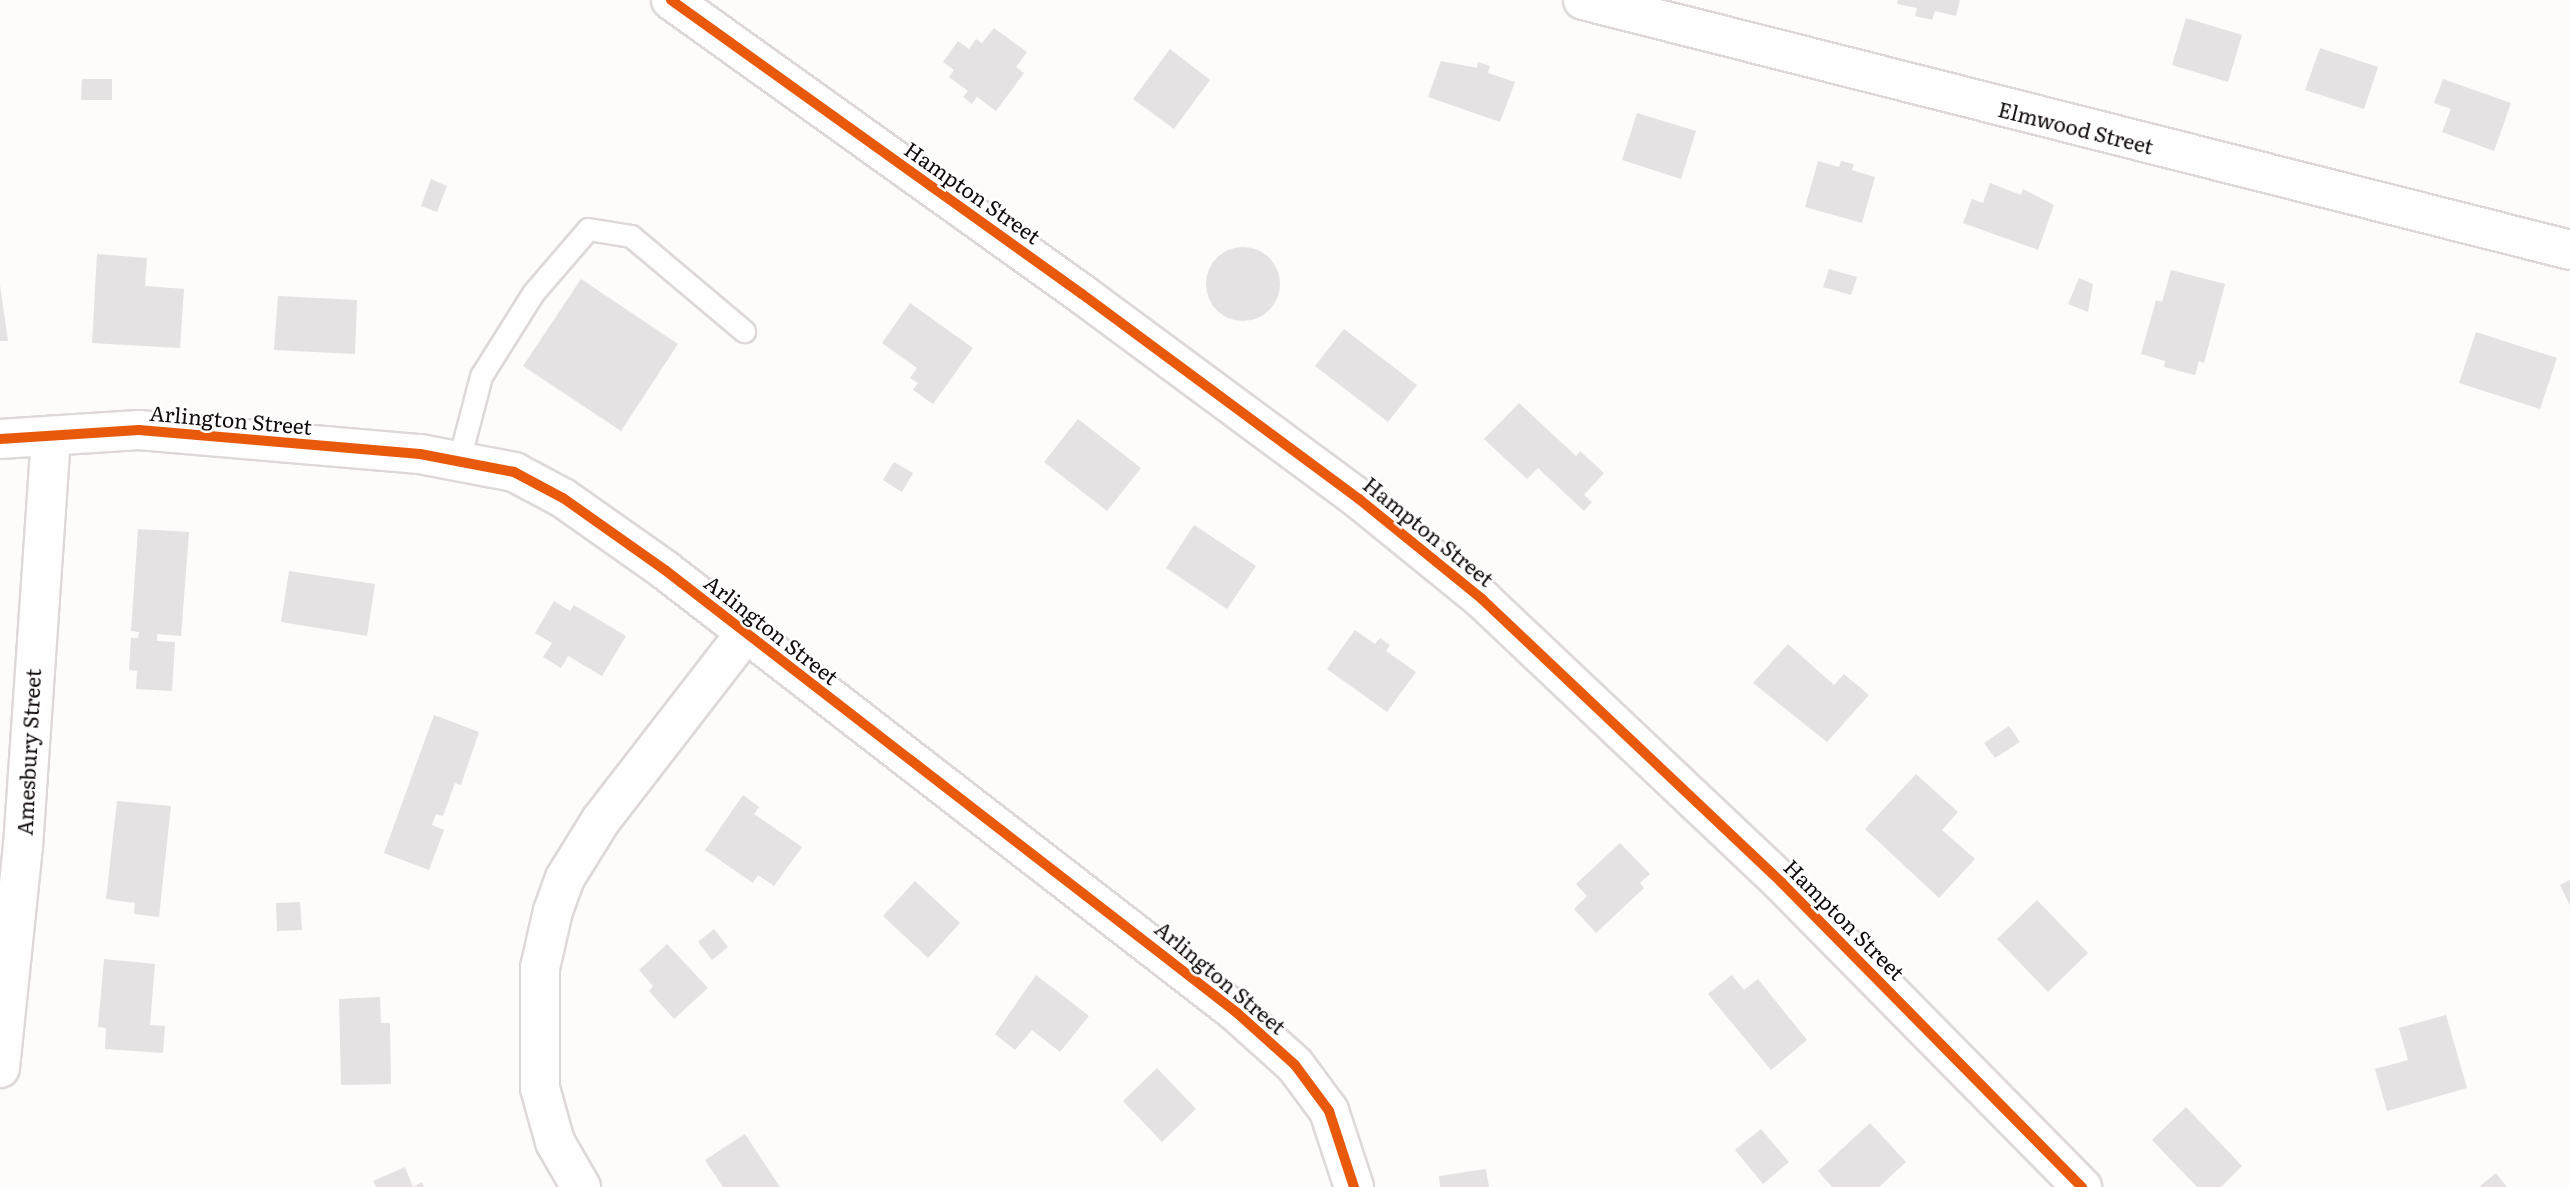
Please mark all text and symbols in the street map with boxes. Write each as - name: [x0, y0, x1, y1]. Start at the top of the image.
- street label: Elmwood Street: [1996, 96, 2156, 158]
- street label: Hampton Street: [900, 136, 1046, 248]
- street label: Arlington Street: [149, 399, 313, 439]
- street label: Hampton Street: [1359, 471, 1499, 591]
- street label: Arlington Street: [700, 569, 844, 689]
- street label: Amesbury Street: [11, 668, 45, 836]
- street label: Hampton Street: [1779, 853, 1911, 985]
- street label: Arlington Street: [1151, 915, 1291, 1039]

